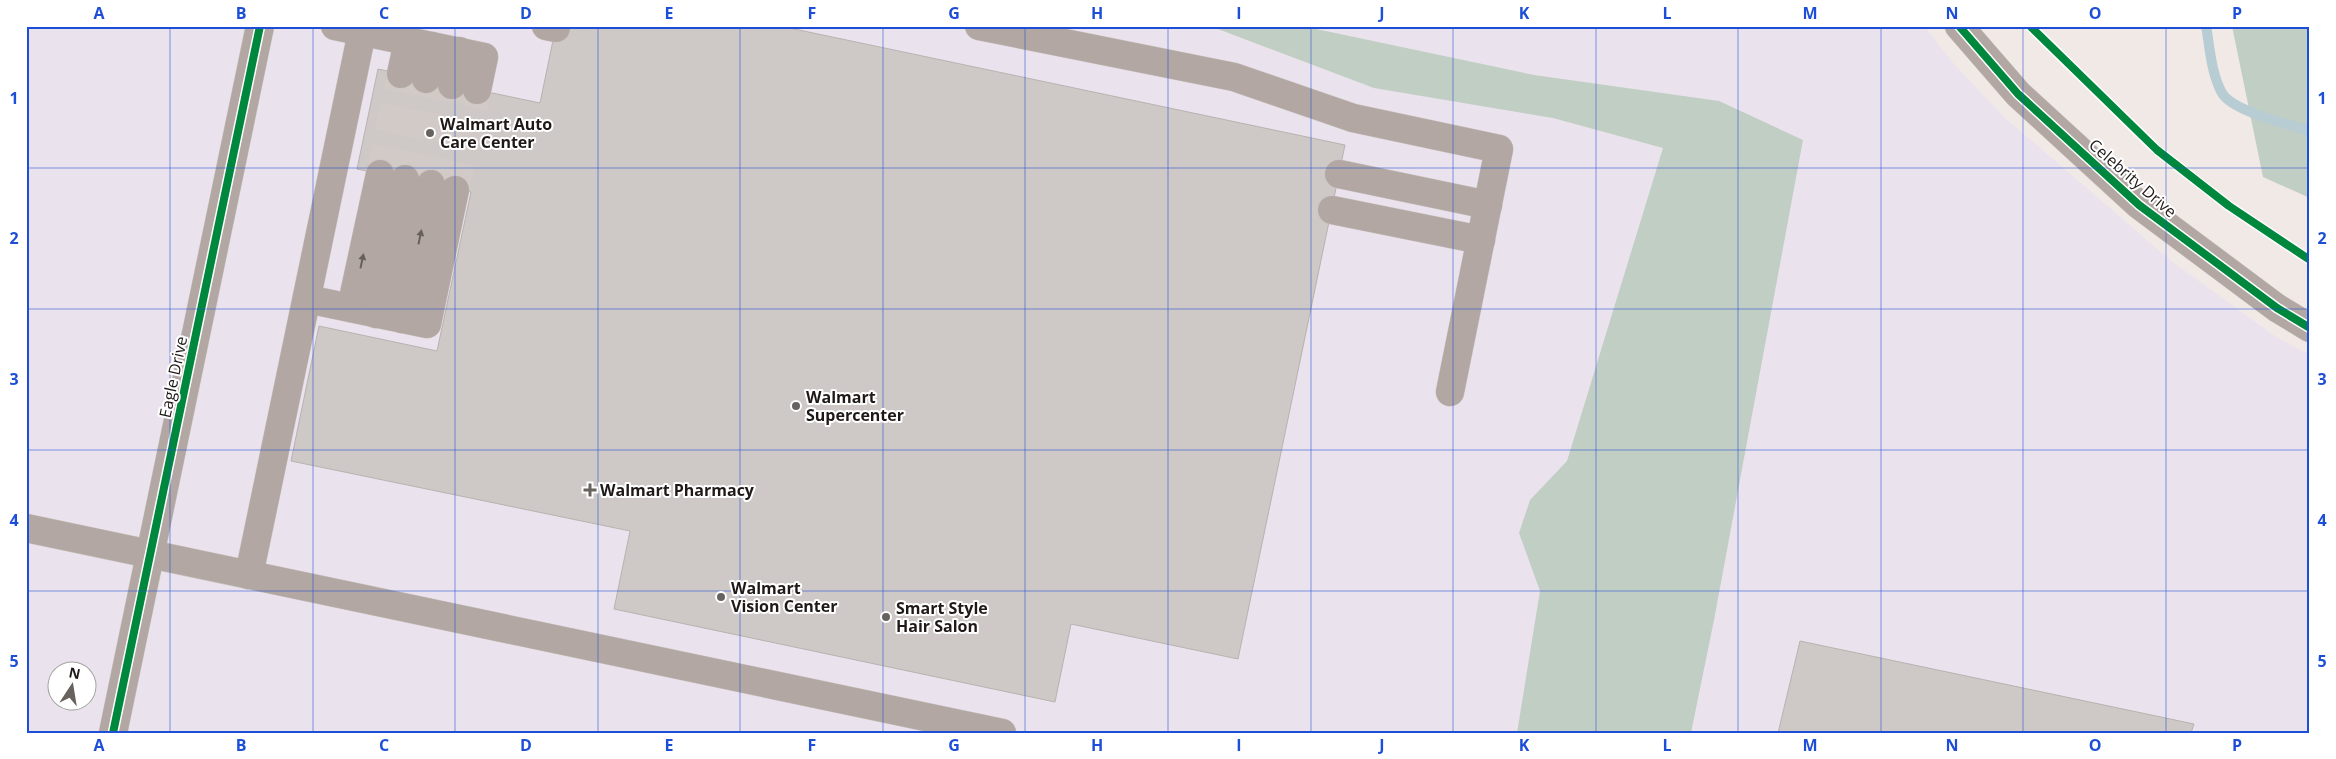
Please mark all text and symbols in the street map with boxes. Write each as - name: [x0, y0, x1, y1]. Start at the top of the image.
- text: A: [93, 2, 105, 24]
- text: B: [236, 2, 246, 24]
- text: C: [379, 2, 389, 24]
- text: D: [520, 2, 532, 24]
- text: E: [665, 2, 674, 24]
- text: F: [808, 2, 816, 24]
- text: G: [948, 2, 960, 24]
- text: H: [1091, 2, 1103, 24]
- text: I: [1236, 2, 1242, 24]
- text: J: [1377, 2, 1385, 24]
- text: K: [1519, 2, 1530, 24]
- text: L: [1662, 2, 1672, 24]
- text: M: [1802, 2, 1818, 24]
- text: N: [1945, 2, 1959, 24]
- text: O: [2089, 2, 2101, 24]
- text: P: [2232, 2, 2242, 24]
- text: 1: [9, 87, 19, 109]
- text: 1: [2317, 87, 2327, 109]
- place label: Walmart Auto Care Center: [440, 113, 552, 153]
- marker: Walmart Auto Care Center: [424, 127, 436, 139]
- street label: Celebrity Drive: [2084, 134, 2182, 222]
- text: 2: [9, 227, 19, 249]
- text: 2: [2317, 227, 2327, 249]
- one-way arrow: [416, 230, 424, 245]
- one-way arrow: [358, 252, 366, 268]
- street label: Eagle Drive: [154, 334, 192, 420]
- text: 3: [9, 368, 19, 390]
- text: 3: [2317, 368, 2327, 390]
- place label: Walmart Supercenter: [806, 386, 904, 426]
- marker: Walmart Supercenter: [790, 400, 802, 412]
- place label: Walmart Pharmacy: [600, 479, 755, 501]
- marker: Walmart Pharmacy: [584, 484, 596, 496]
- text: 4: [9, 509, 19, 531]
- text: 4: [2317, 509, 2327, 531]
- place label: Walmart Vision Center: [731, 577, 838, 617]
- marker: Walmart Vision Center: [715, 591, 727, 603]
- place label: Smart Style Hair Salon: [896, 597, 988, 637]
- marker: Smart Style Hair Salon: [880, 611, 892, 623]
- text: 5: [9, 650, 19, 672]
- text: 5: [2317, 650, 2327, 672]
- north arrow: [48, 662, 98, 712]
- text: N: [67, 662, 82, 683]
- text: A: [93, 734, 105, 756]
- text: B: [236, 734, 246, 756]
- text: C: [379, 734, 389, 756]
- text: D: [520, 734, 532, 756]
- text: E: [665, 734, 674, 756]
- text: F: [808, 734, 816, 756]
- text: G: [948, 734, 960, 756]
- text: H: [1091, 734, 1103, 756]
- text: I: [1236, 734, 1242, 756]
- text: J: [1377, 734, 1385, 756]
- text: K: [1519, 734, 1530, 756]
- text: L: [1662, 734, 1672, 756]
- text: M: [1802, 734, 1818, 756]
- text: N: [1945, 734, 1959, 756]
- text: O: [2089, 734, 2101, 756]
- text: P: [2232, 734, 2242, 756]

